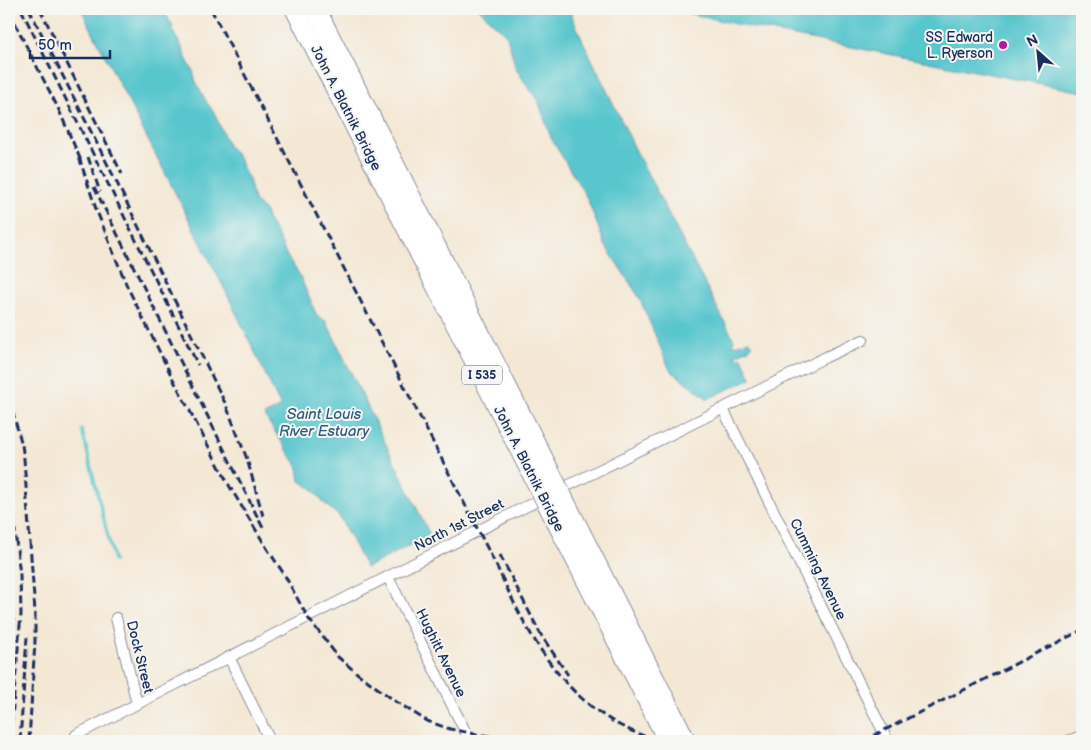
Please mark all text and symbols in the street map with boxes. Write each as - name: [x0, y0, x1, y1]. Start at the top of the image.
- scale bar: [30, 28, 110, 60]
- north arrow: [1014, 28, 1064, 78]
- place label: SS Edward L. Ryerson: [926, 29, 993, 62]
- text: N: [1024, 31, 1041, 51]
- text: 50 m: [38, 36, 72, 55]
- marker: SS Edward L. Ryerson: [997, 39, 1009, 51]
- street label: John A. Blatnik Bridge: [307, 42, 385, 174]
- road number: I 535: [462, 366, 502, 384]
- street label: John A. Blatnik Bridge: [490, 403, 568, 535]
- water label: Saint Louis River Estuary: [279, 405, 370, 441]
- street label: North 1st Street: [411, 495, 507, 555]
- street label: Cumming Avenue: [786, 515, 850, 623]
- street label: Hughitt Avenue: [412, 606, 470, 700]
- street label: Dock Street: [123, 619, 157, 696]

